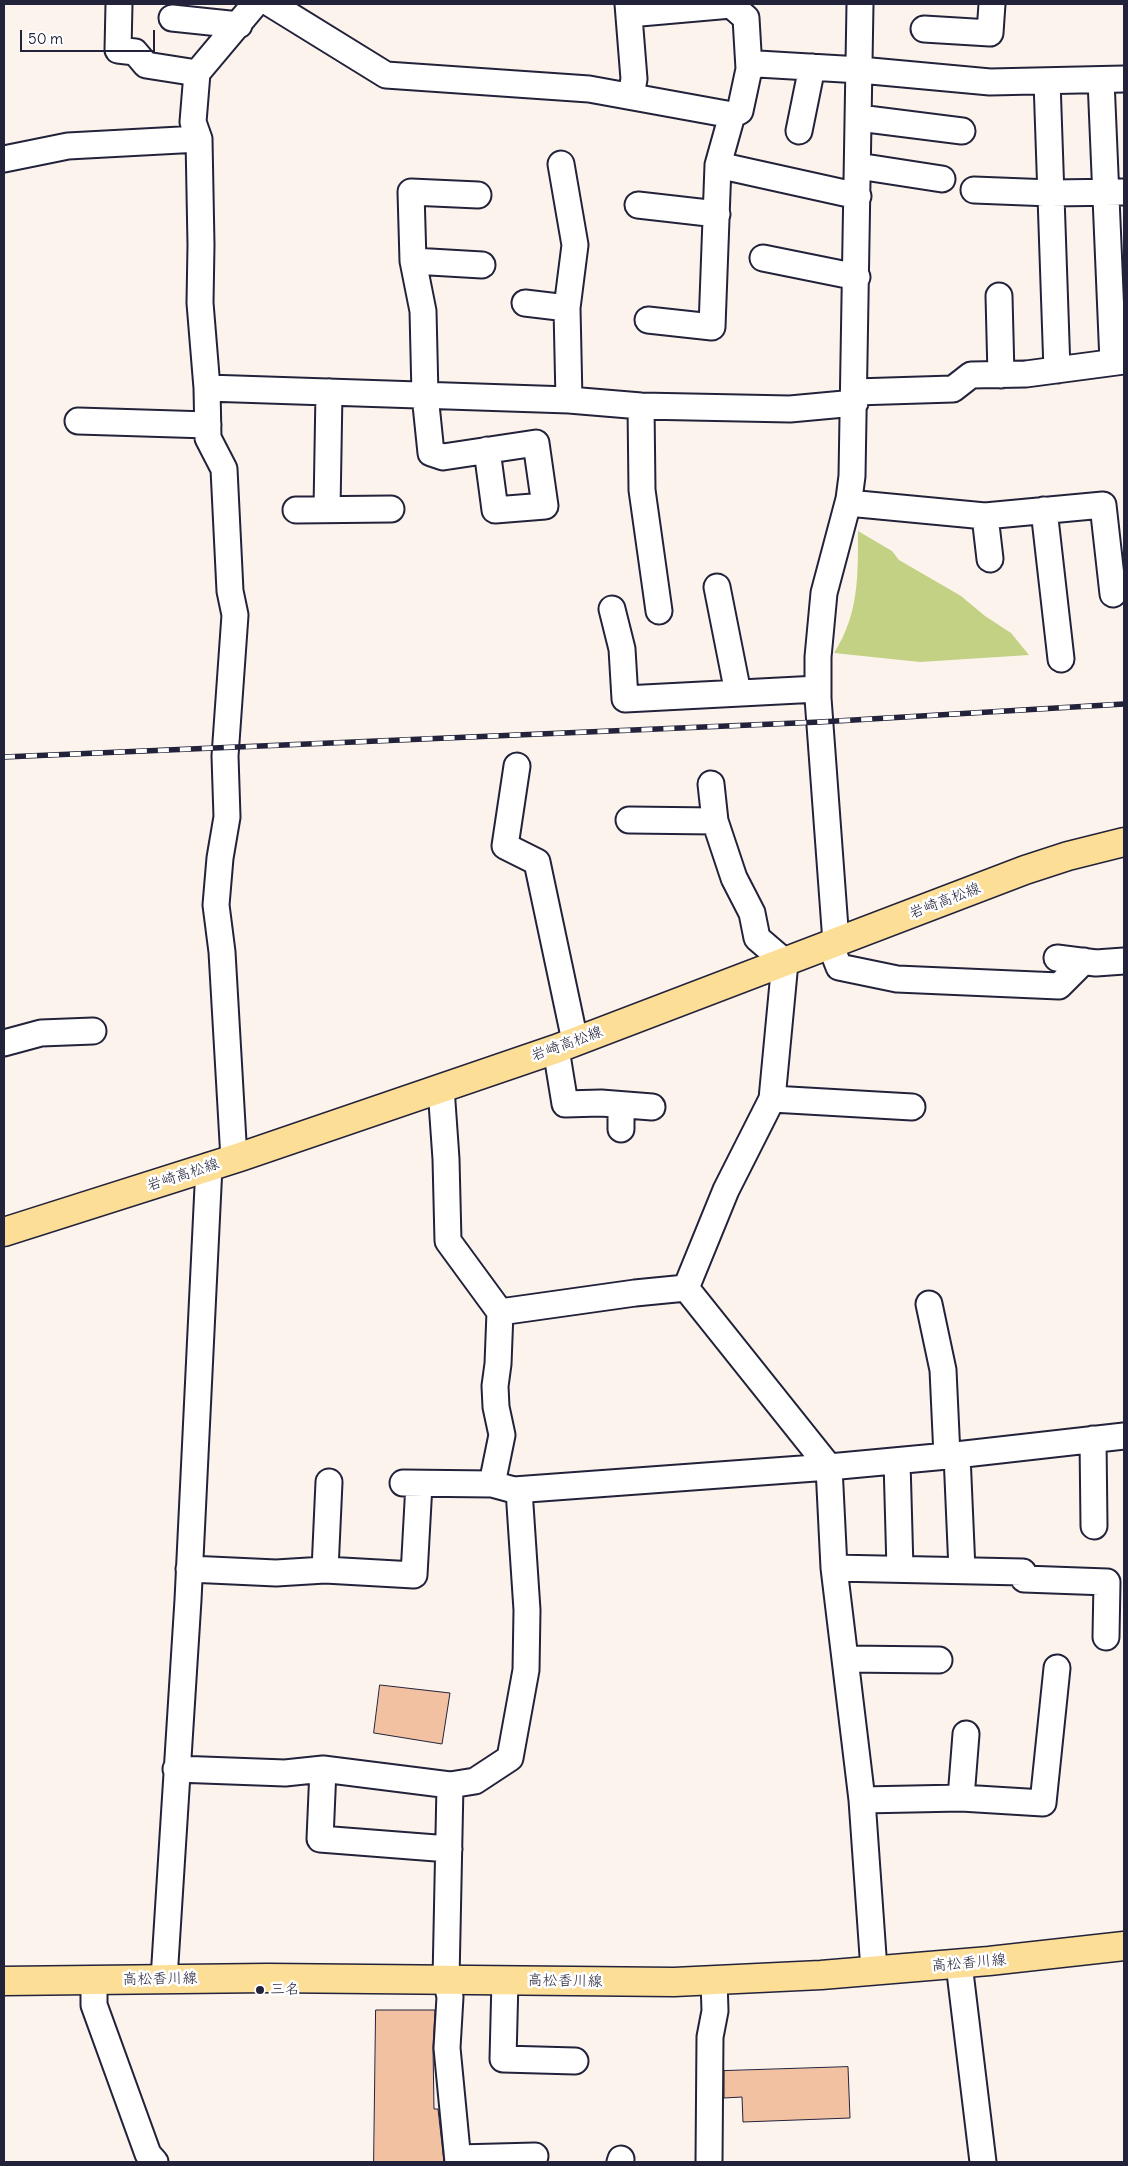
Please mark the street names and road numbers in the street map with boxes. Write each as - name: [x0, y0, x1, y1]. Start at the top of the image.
- street label: 岩崎高松線: [907, 879, 983, 923]
- street label: 岩崎高松線: [529, 1023, 605, 1065]
- street label: 岩崎高松線: [145, 1155, 221, 1195]
- street label: 高松香川線: [931, 1951, 1007, 1975]
- street label: 高松香川線: [122, 1969, 198, 1989]
- street label: 高松香川線: [527, 1971, 603, 1991]

